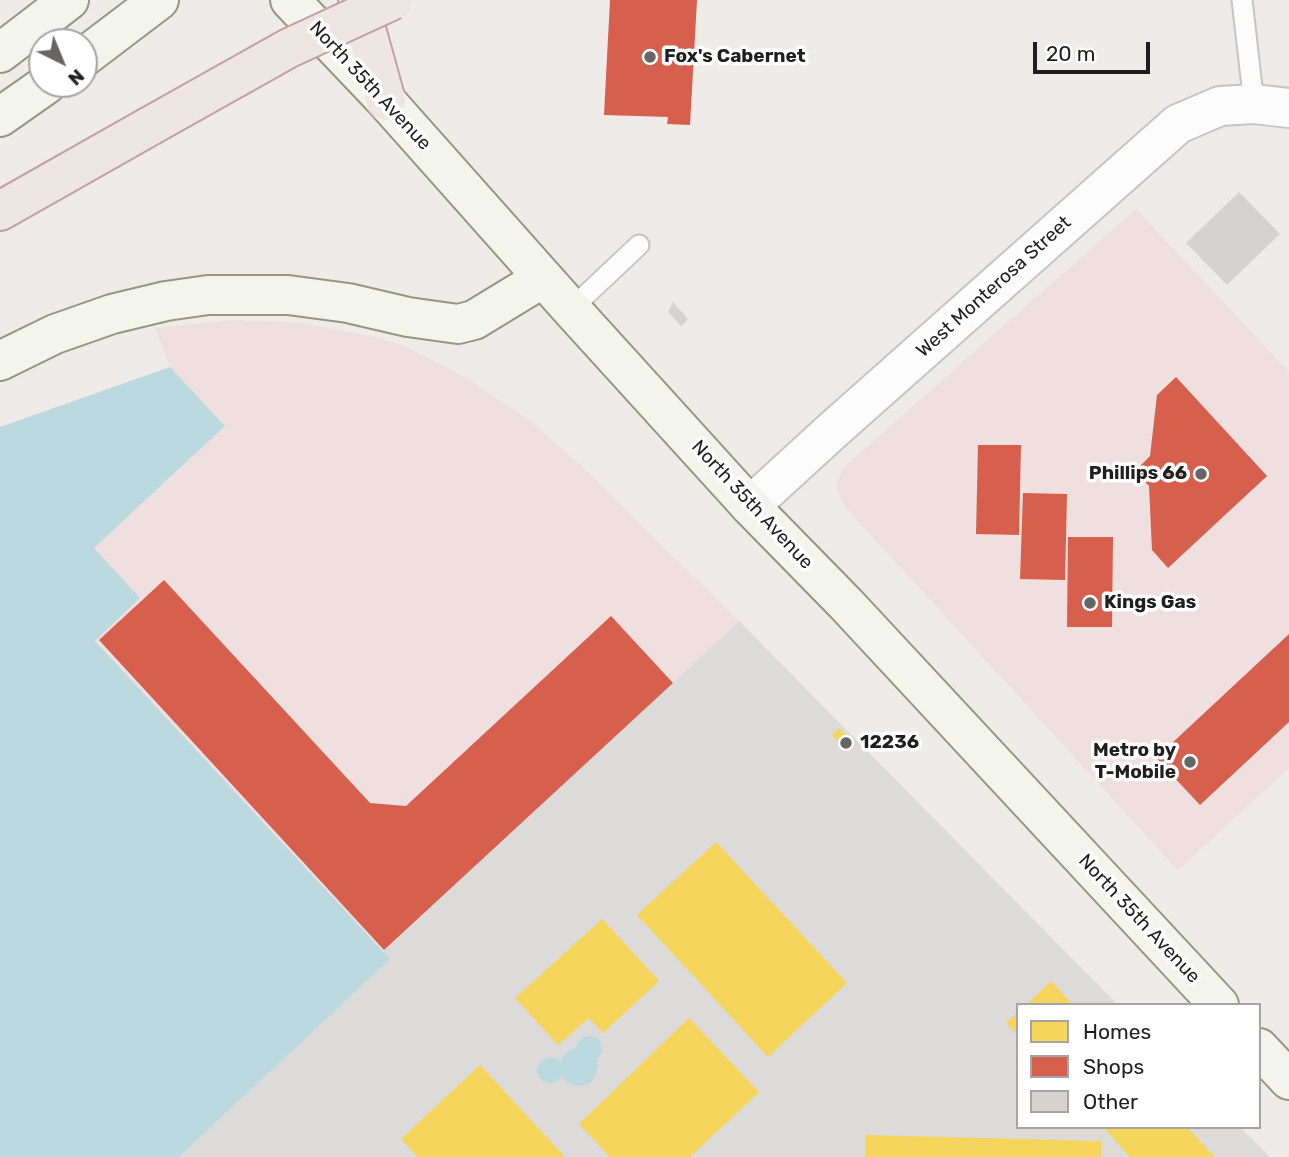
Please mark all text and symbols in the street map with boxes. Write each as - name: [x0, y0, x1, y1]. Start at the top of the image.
- street label: North 35th Avenue: [304, 17, 436, 155]
- north arrow: [28, 28, 98, 98]
- scale bar: [1037, 28, 1154, 72]
- text: 20 m: [1046, 41, 1095, 66]
- place label: Fox's Cabernet: [664, 46, 806, 68]
- marker: Fox's Cabernet: [642, 49, 658, 65]
- text: N: [63, 64, 89, 90]
- street label: West Monterosa Street: [912, 211, 1076, 363]
- street label: North 35th Avenue: [686, 436, 818, 574]
- place label: Phillips 66: [1089, 463, 1187, 485]
- marker: Phillips 66: [1193, 466, 1209, 482]
- place label: Kings Gas: [1104, 592, 1196, 614]
- marker: Kings Gas: [1082, 595, 1098, 611]
- place label: 12236: [860, 732, 919, 754]
- marker: 12236: [838, 735, 854, 751]
- place label: Metro by T-Mobile: [1093, 740, 1176, 784]
- marker: Metro by T-Mobile: [1182, 754, 1198, 770]
- street label: North 35th Avenue: [1073, 850, 1205, 988]
- legend: [1016, 1003, 1261, 1129]
- text: Homes: [1083, 1019, 1151, 1044]
- text: Shops: [1083, 1054, 1144, 1079]
- text: Other: [1083, 1089, 1138, 1114]

